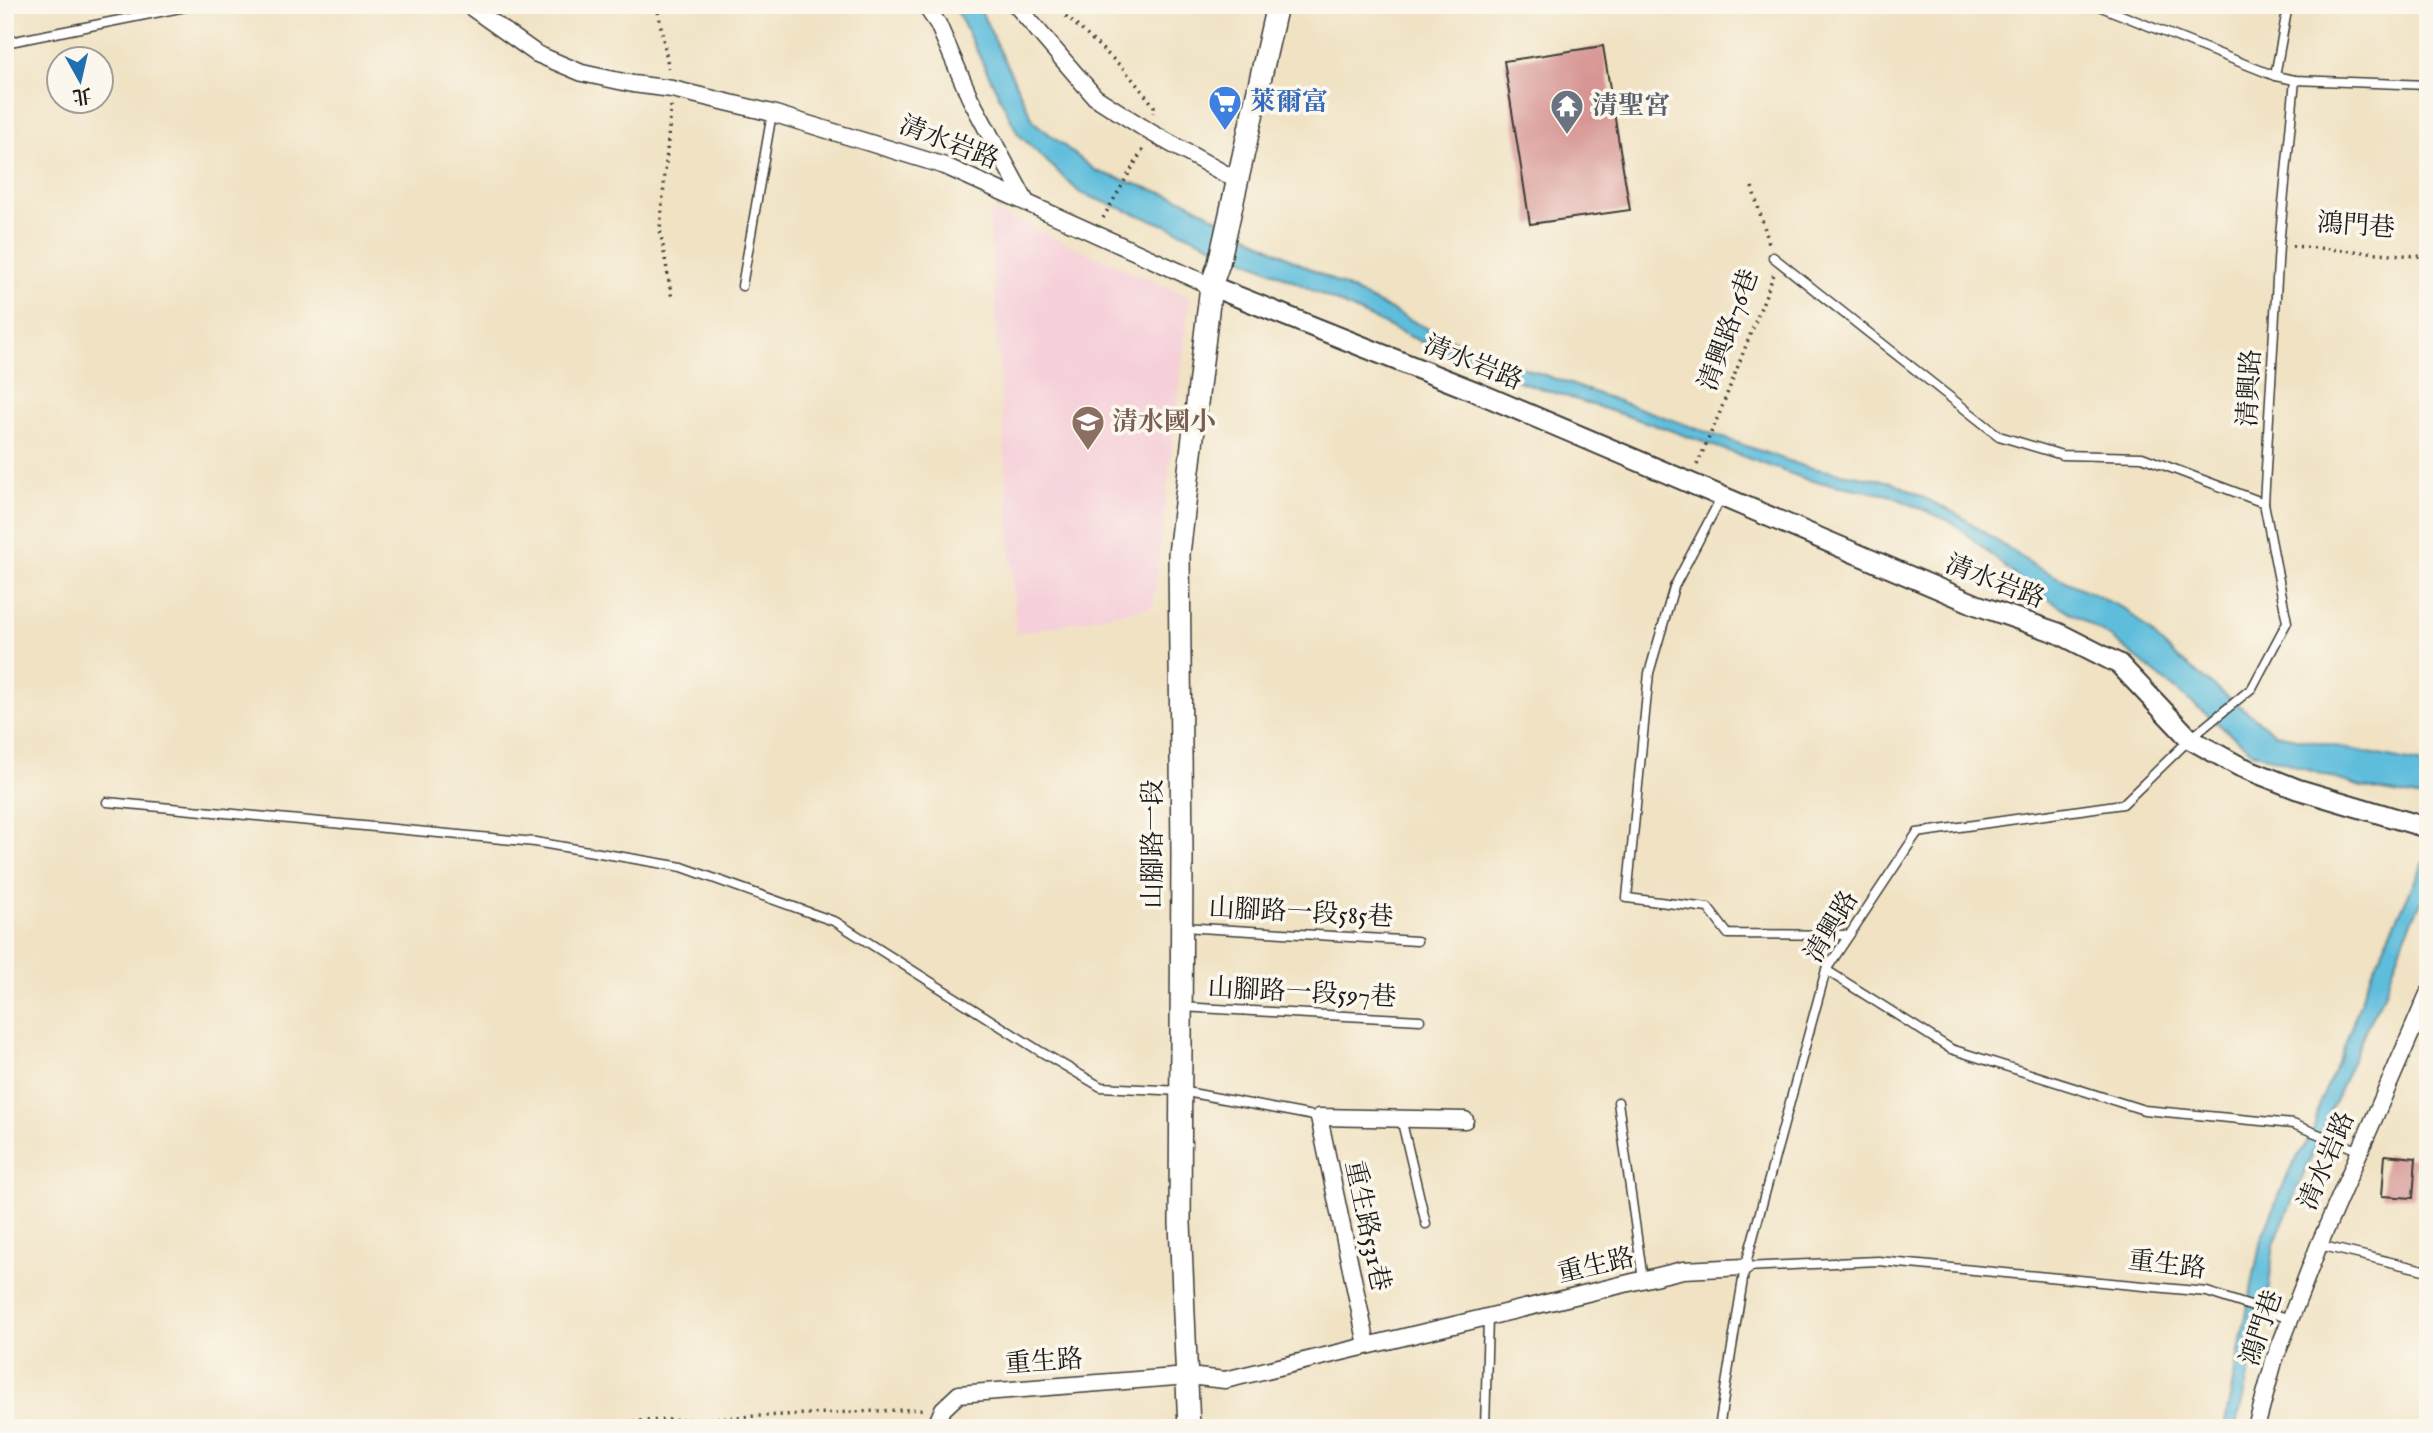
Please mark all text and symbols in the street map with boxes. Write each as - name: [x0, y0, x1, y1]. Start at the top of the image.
- north arrow: [46, 46, 116, 116]
- text: 北: [71, 82, 93, 108]
- supermarket icon: 萊爾富: [1206, 83, 1244, 132]
- place label: 萊爾富: [1250, 86, 1328, 119]
- temple icon: 清聖宮: [1548, 87, 1586, 136]
- place label: 清聖宮: [1592, 90, 1670, 123]
- street label: 清水岩路: [895, 109, 1003, 177]
- street label: 鴻門巷: [2316, 207, 2396, 245]
- street label: 清興路76巷: [1692, 265, 1766, 395]
- street label: 清水岩路: [1419, 328, 1527, 398]
- street label: 清興路: [2231, 348, 2269, 428]
- school or university icon: 清水國小: [1069, 403, 1107, 452]
- place label: 清水國小: [1112, 406, 1216, 439]
- street label: 清水岩路: [1941, 548, 2049, 616]
- street label: 山腳路一段: [1137, 779, 1170, 909]
- street label: 清興路: [1798, 885, 1866, 969]
- street label: 山腳路一段585巷: [1208, 892, 1394, 934]
- street label: 山腳路一段597巷: [1207, 972, 1397, 1014]
- street label: 清水岩路: [2291, 1107, 2363, 1215]
- street label: 重生路531巷: [1337, 1158, 1397, 1294]
- street label: 重生路: [1554, 1241, 1638, 1291]
- street label: 重生路: [2126, 1244, 2208, 1286]
- street label: 鴻門巷: [2234, 1286, 2290, 1370]
- street label: 重生路: [1004, 1343, 1084, 1381]

